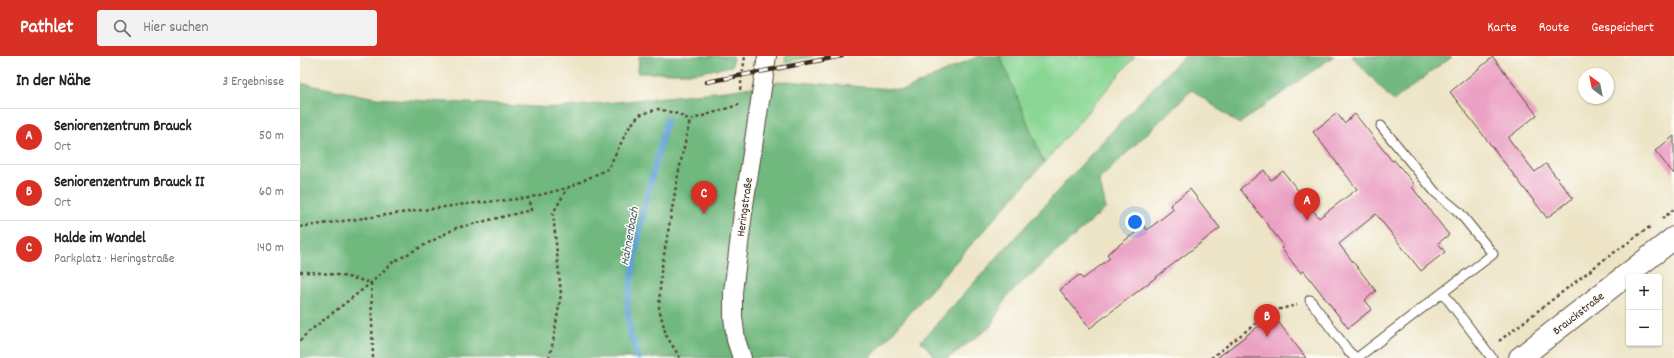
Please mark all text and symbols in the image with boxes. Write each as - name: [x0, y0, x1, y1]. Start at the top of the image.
- search box: [97, 10, 377, 46]
- text: Pathlet: [20, 15, 73, 42]
- icon: search: [111, 17, 133, 39]
- text: Hier suchen: [143, 17, 208, 39]
- text: Karte: [1487, 18, 1517, 38]
- text: Route: [1539, 18, 1569, 38]
- text: Gespeichert: [1591, 18, 1654, 38]
- north arrow: [1578, 68, 1614, 104]
- text: In der Nähe: [16, 70, 91, 94]
- text: 3 Ergebnisse: [222, 73, 284, 92]
- text: Seniorenzentrum Brauck: [54, 116, 192, 138]
- text: A: [25, 127, 33, 146]
- text: 50 m: [259, 127, 284, 146]
- text: Ort: [54, 138, 71, 157]
- text: Seniorenzentrum Brauck II: [54, 172, 204, 194]
- street label: Heringstraße: [733, 177, 758, 238]
- pin: C: [691, 181, 717, 214]
- text: B: [26, 183, 32, 202]
- text: 60 m: [259, 183, 284, 202]
- pin: A: [1294, 188, 1320, 221]
- text: Ort: [54, 194, 71, 213]
- water label: Hahnenbach: [616, 205, 645, 267]
- your location: [1125, 212, 1145, 232]
- text: Halde im Wandel: [54, 228, 146, 250]
- text: C: [26, 239, 32, 258]
- text: 140 m: [257, 239, 284, 258]
- text: Parkplatz · Heringstraße: [54, 250, 174, 269]
- map controls: [1626, 274, 1662, 346]
- button: +: [1626, 274, 1662, 310]
- street label: Brauckstraße: [1550, 289, 1608, 340]
- pin: B: [1254, 304, 1280, 337]
- button: −: [1626, 310, 1662, 346]

